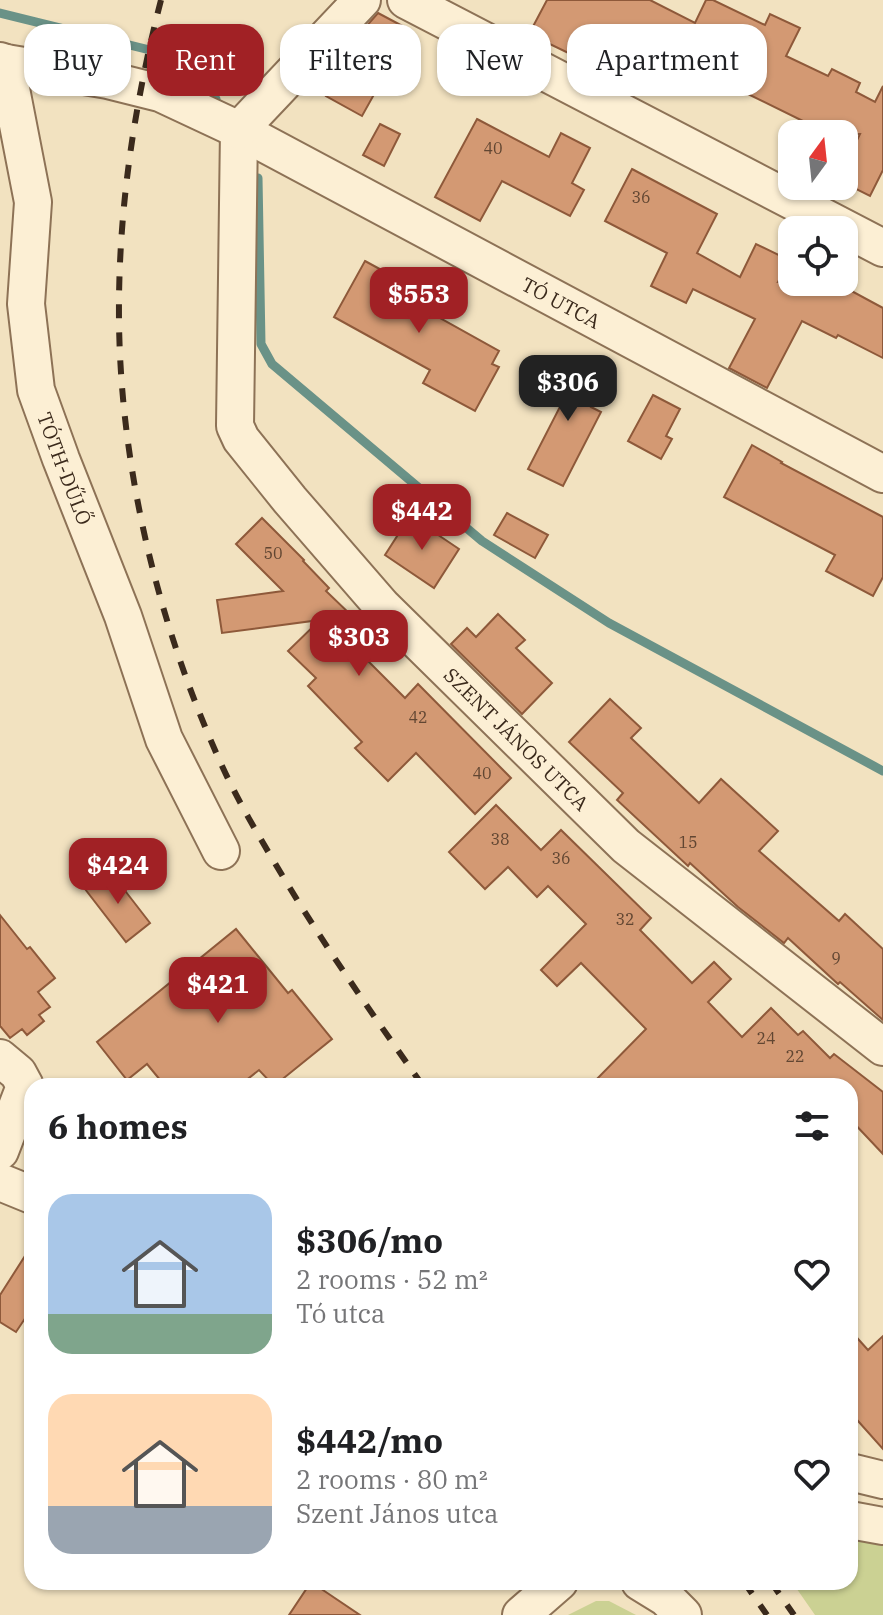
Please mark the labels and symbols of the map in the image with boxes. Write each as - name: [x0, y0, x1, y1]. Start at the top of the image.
- north arrow: [778, 120, 858, 200]
- house number: 40: [483, 138, 503, 158]
- house number: 36: [631, 187, 651, 207]
- pin: $553: [372, 267, 466, 335]
- street label: TÓ UTCA: [517, 270, 606, 334]
- pin: $306: [521, 355, 615, 423]
- street label: TÓTH-DŰLŐ: [32, 408, 99, 529]
- pin: $442: [375, 484, 469, 552]
- house number: 50: [263, 543, 283, 563]
- pin: $303: [312, 610, 406, 678]
- street label: SZENT JÁNOS UTCA: [438, 661, 595, 816]
- house number: 42: [408, 707, 428, 727]
- house number: 40: [472, 763, 492, 783]
- house number: 38: [490, 829, 510, 849]
- house number: 15: [678, 832, 698, 852]
- pin: $424: [71, 838, 165, 906]
- house number: 36: [551, 848, 571, 868]
- house number: 32: [615, 909, 635, 929]
- house number: 9: [831, 948, 841, 968]
- pin: $421: [171, 957, 265, 1025]
- house number: 24: [756, 1028, 776, 1048]
- house number: 22: [785, 1046, 805, 1066]

